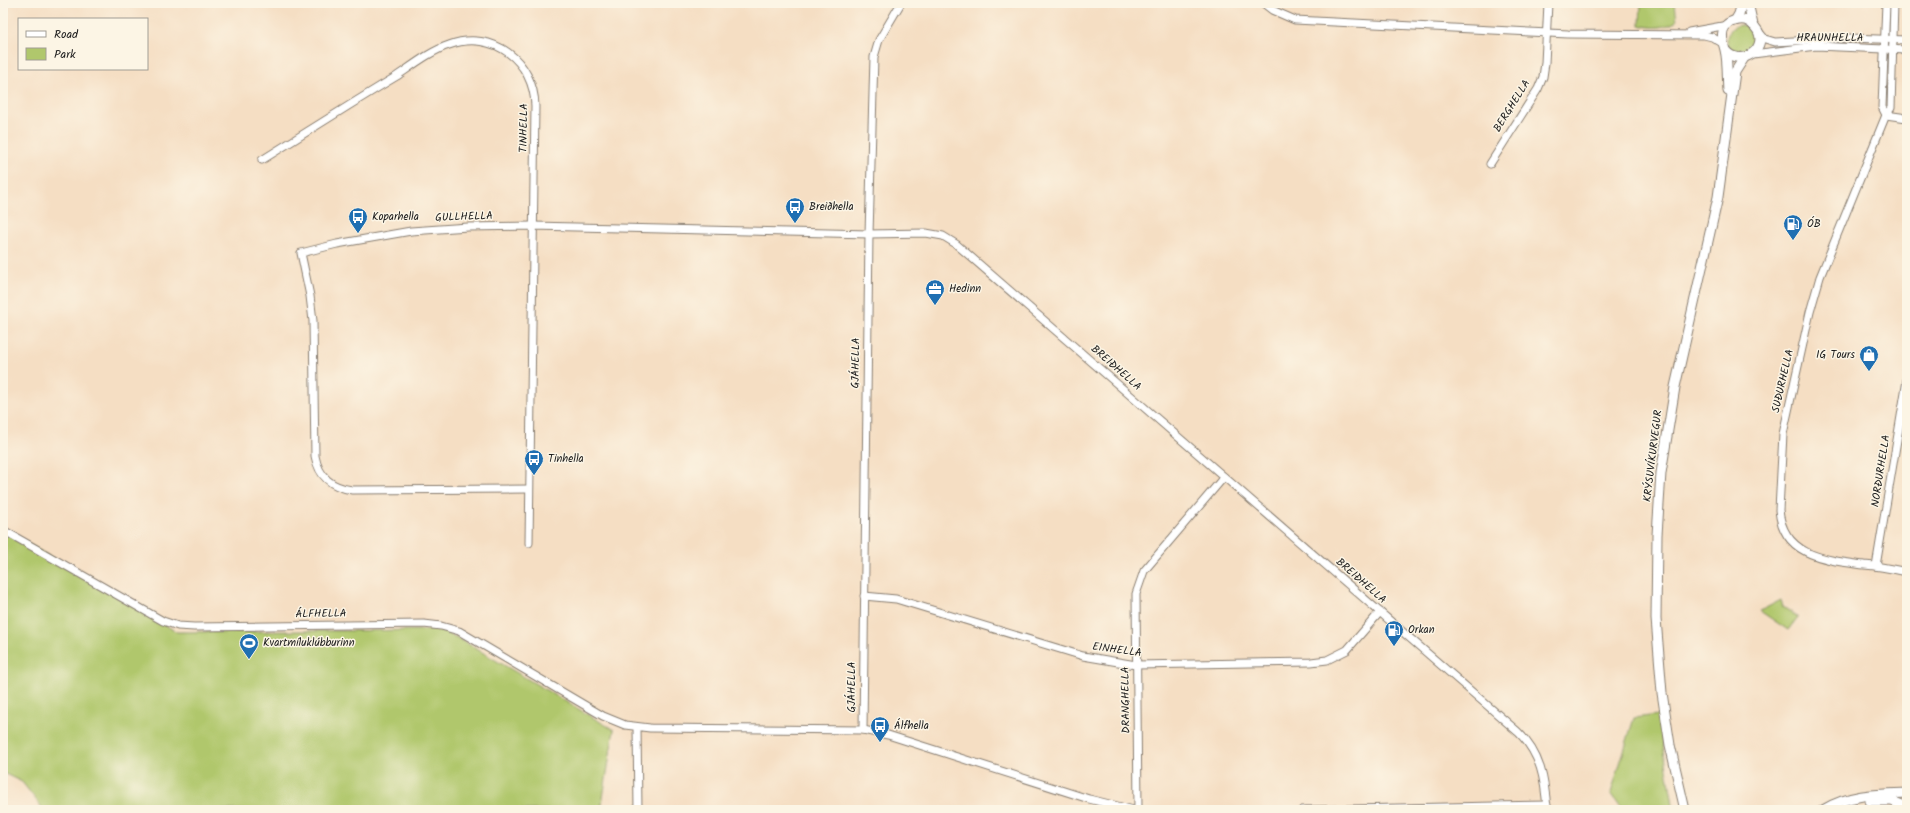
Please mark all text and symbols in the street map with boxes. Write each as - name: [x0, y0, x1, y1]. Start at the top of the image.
- legend: [18, 18, 148, 70]
- text: Road: [54, 25, 79, 44]
- street label: HRAUNHELLA: [1796, 29, 1864, 47]
- text: Park: [54, 45, 76, 64]
- street label: BERGHELLA: [1489, 76, 1535, 136]
- street label: TINHELLA: [515, 103, 533, 153]
- bus stop icon: Breiðhella: [784, 196, 806, 224]
- place label: Breiðhella: [809, 198, 854, 216]
- bus stop icon: Koparhella: [347, 206, 369, 234]
- street label: GULLHELLA: [435, 207, 494, 227]
- place label: Koparhella: [372, 208, 419, 226]
- fuel station icon: ÓB: [1782, 213, 1804, 241]
- place label: ÓB: [1807, 215, 1821, 233]
- office icon: Hedinn: [924, 278, 946, 306]
- place label: Hedinn: [949, 280, 981, 298]
- street label: GJÁHELLA: [847, 337, 865, 389]
- street label: BREIÐHELLA: [1086, 341, 1146, 396]
- shop icon: IG Tours: [1858, 344, 1880, 372]
- place label: IG Tours: [1816, 346, 1855, 364]
- street label: SUÐURHELLA: [1767, 347, 1799, 415]
- street label: KRÝSUVÍKURVEGUR: [1638, 408, 1668, 503]
- street label: NORÐURHELLA: [1866, 433, 1896, 508]
- bus stop icon: Tinhella: [523, 448, 545, 476]
- place label: Tinhella: [548, 450, 584, 468]
- street label: BREIÐHELLA: [1331, 554, 1391, 609]
- street label: ÁLFHELLA: [295, 605, 347, 623]
- fuel station icon: Orkan: [1383, 619, 1405, 647]
- place label: Orkan: [1408, 621, 1435, 639]
- sports icon: Kvartmíluklúbburinn: [238, 632, 260, 660]
- place label: Kvartmíluklúbburinn: [263, 634, 355, 652]
- street label: EINHELLA: [1091, 638, 1143, 662]
- street label: GJÁHELLA: [843, 661, 861, 713]
- street label: DRANGHELLA: [1116, 666, 1136, 734]
- bus stop icon: Álfhella: [869, 715, 891, 743]
- place label: Álfhella: [894, 717, 929, 735]

